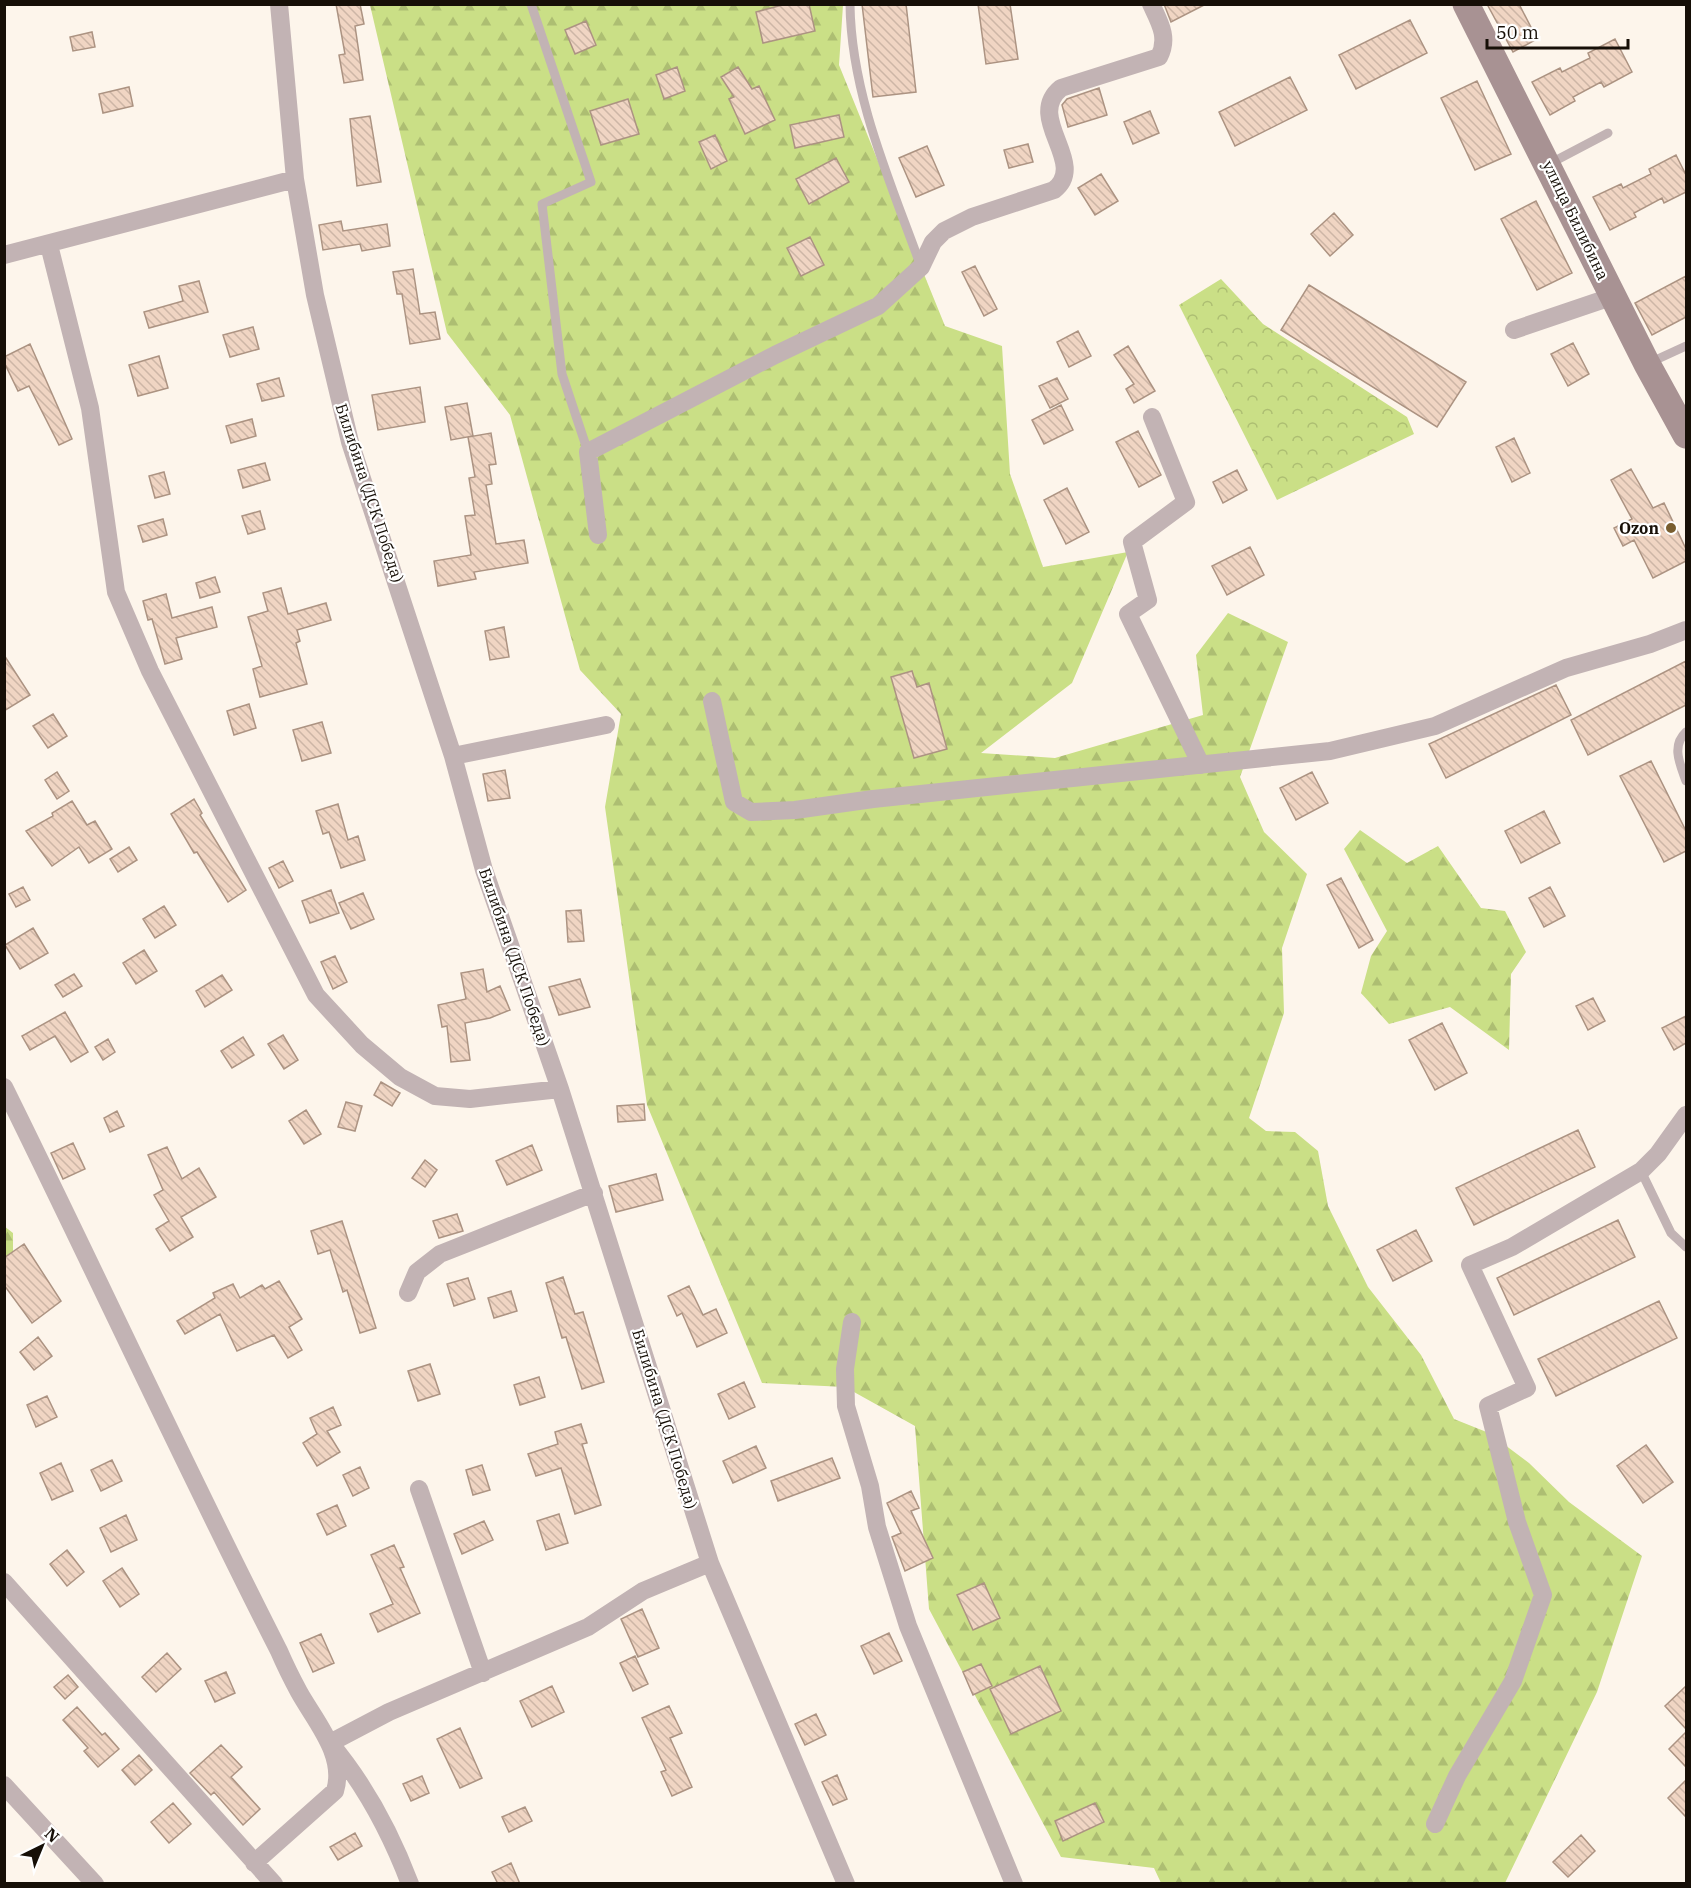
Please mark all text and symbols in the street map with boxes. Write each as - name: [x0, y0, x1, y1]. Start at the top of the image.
- scale bar: [1487, 12, 1628, 50]
- text: 50 m: [1496, 21, 1539, 44]
- street label: улица Билибина: [1538, 157, 1614, 283]
- street label: Билибина (ДСК Победа): [332, 401, 408, 585]
- place label: Ozon: [1619, 518, 1659, 538]
- marker: Ozon: [1664, 521, 1678, 535]
- street label: Билибина (ДСК Победа): [475, 865, 555, 1049]
- street label: Билибина (ДСК Победа): [628, 1327, 702, 1511]
- north arrow: [12, 1816, 72, 1876]
- text: N: [41, 1823, 64, 1847]

